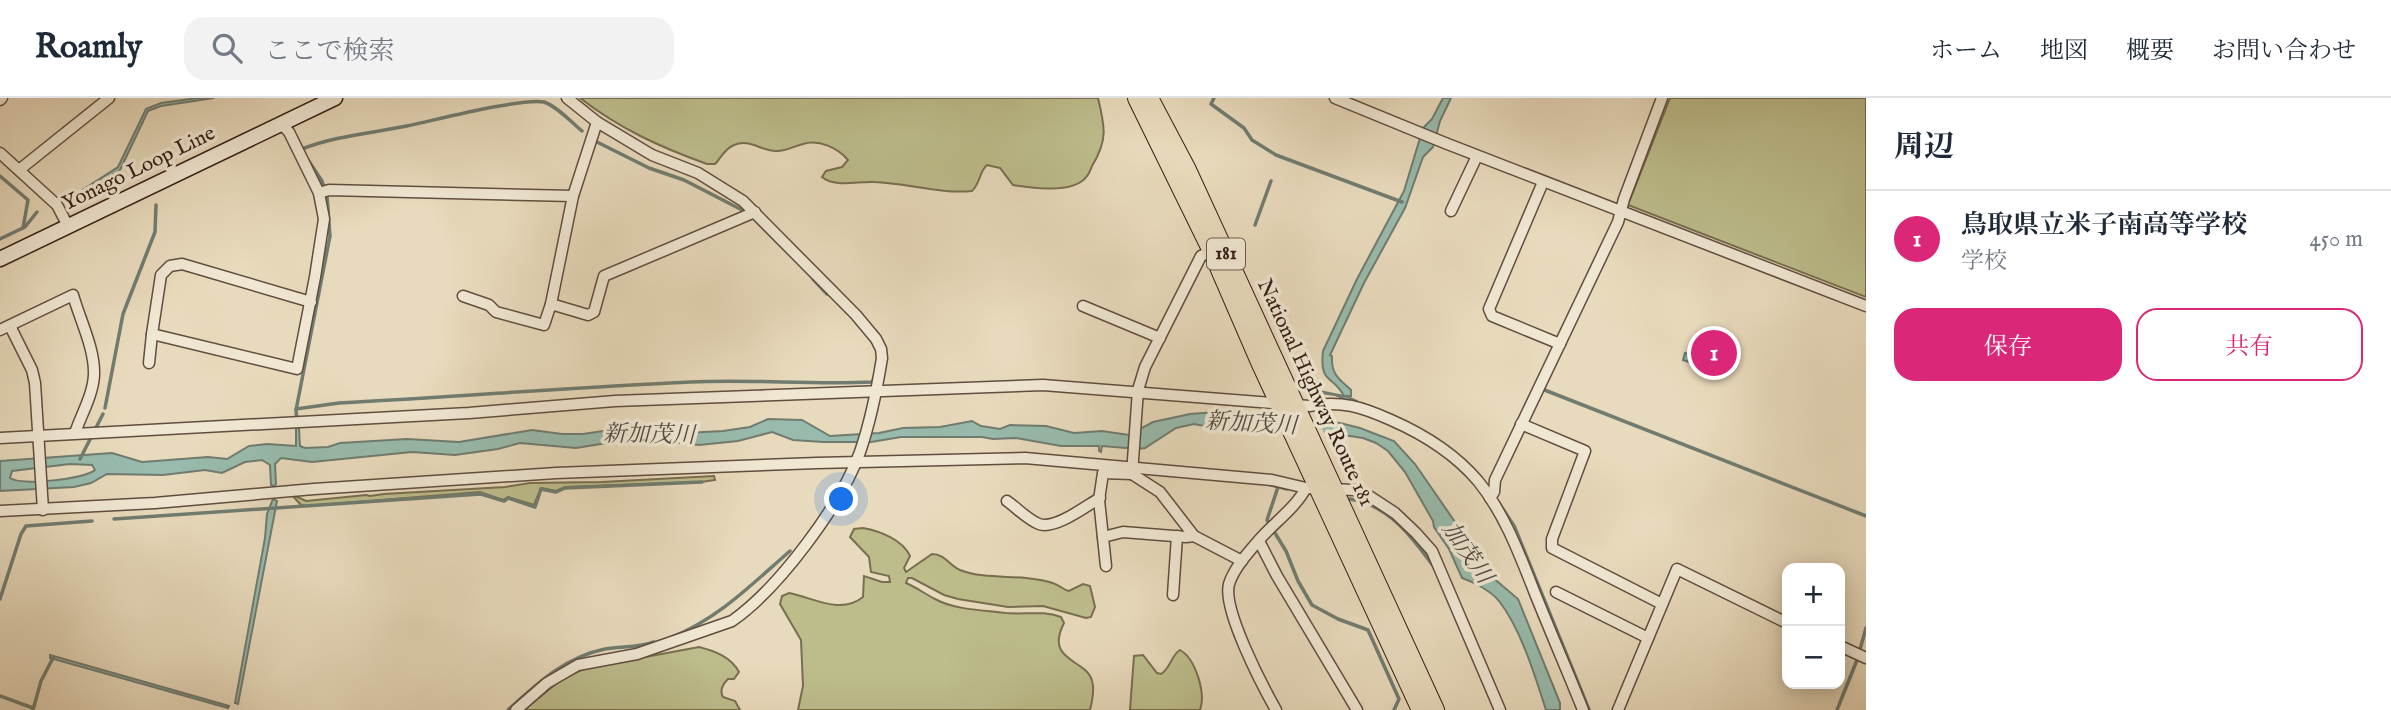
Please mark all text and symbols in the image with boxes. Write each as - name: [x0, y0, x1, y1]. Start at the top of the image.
- search box: [184, 17, 674, 80]
- text: Roamly: [35, 27, 142, 69]
- icon: search: [208, 29, 246, 67]
- text: ここで検索: [264, 35, 394, 68]
- text: ホーム: [1930, 36, 2002, 67]
- text: 地図: [2040, 36, 2088, 67]
- text: 概要: [2126, 36, 2174, 67]
- text: お問い合わせ: [2212, 36, 2356, 67]
- street label: Yonago Loop Line: [58, 120, 220, 218]
- text: 周辺: [1894, 129, 1954, 167]
- text: 鳥取県立米子南高等学校: [1961, 209, 2247, 242]
- text: 1: [1913, 225, 1921, 254]
- text: 450 m: [2309, 225, 2363, 254]
- road number: 181: [1207, 238, 1245, 270]
- text: 学校: [1961, 247, 2007, 276]
- street label: National Highway Route 181: [1250, 275, 1380, 511]
- button: 保存: [1894, 308, 2122, 381]
- button: 共有: [2136, 308, 2363, 381]
- pin: 1: [1691, 327, 1737, 379]
- water label: 新加茂川: [1204, 407, 1301, 441]
- water label: 新加茂川: [603, 420, 698, 450]
- your location: [824, 482, 858, 516]
- water label: 加茂川: [1435, 516, 1500, 592]
- map controls: [1782, 563, 1845, 689]
- button: +: [1782, 563, 1845, 626]
- button: −: [1782, 626, 1845, 689]

